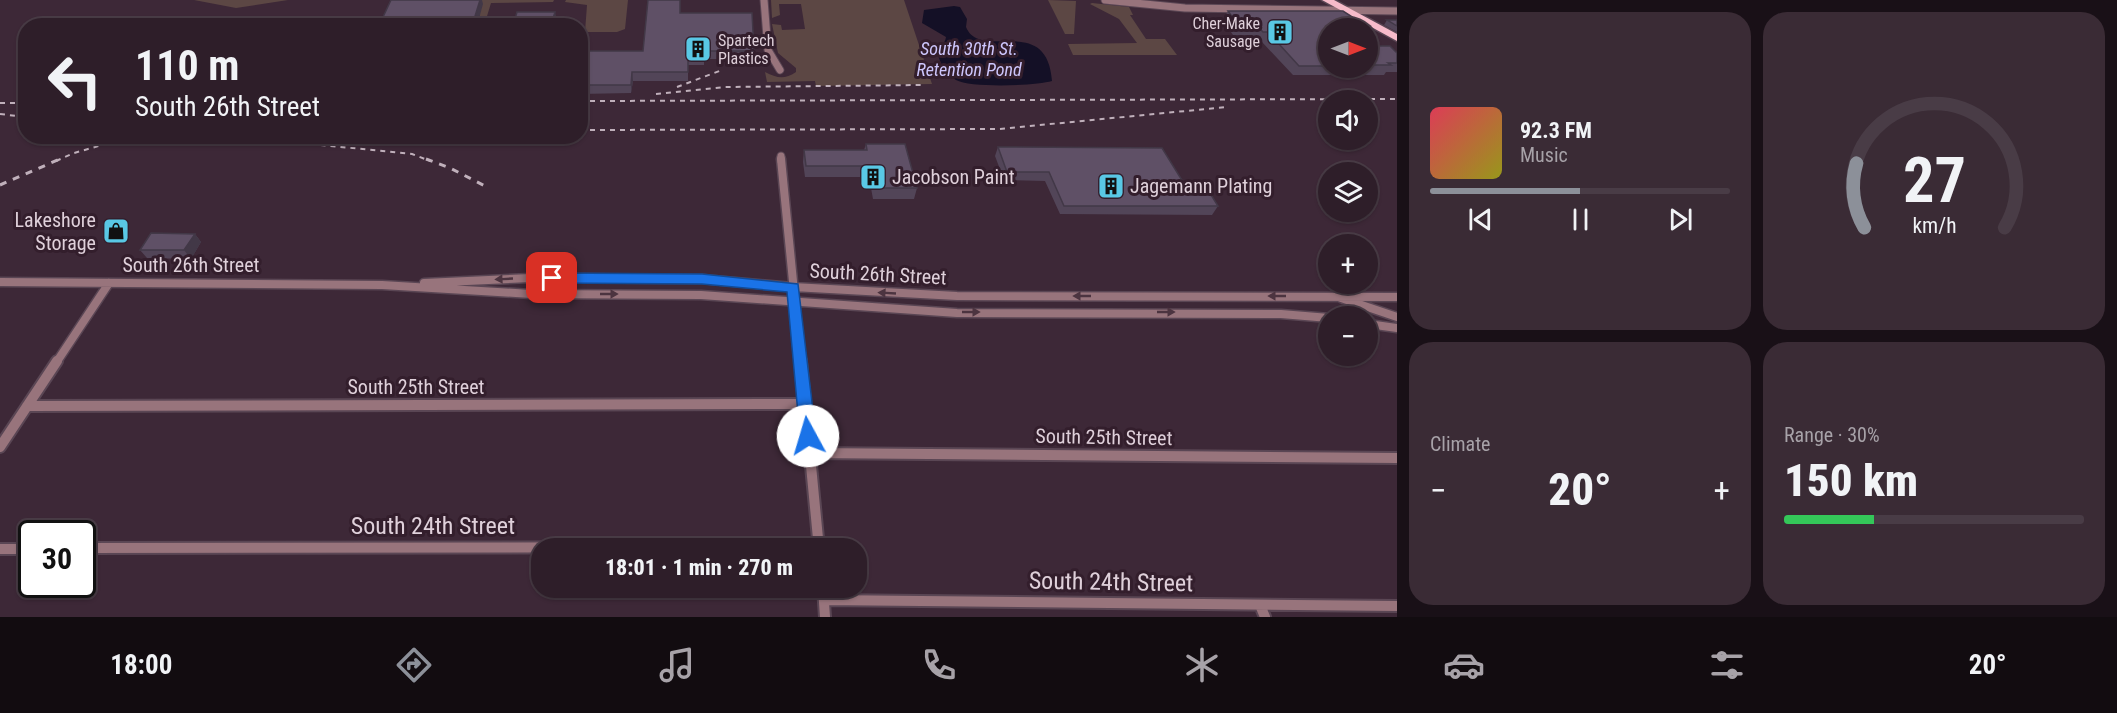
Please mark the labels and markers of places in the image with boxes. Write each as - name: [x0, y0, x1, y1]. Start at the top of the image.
- place label: Cher-Make Sausage: [1193, 14, 1260, 51]
- building icon: Cher-Make Sausage: [1265, 17, 1295, 47]
- place label: Spartech Plastics: [718, 31, 774, 68]
- building icon: Spartech Plastics: [683, 34, 713, 64]
- building icon: Jacobson Paint: [858, 162, 888, 192]
- place label: Jacobson Paint: [892, 165, 1015, 189]
- building icon: Jagemann Plating: [1096, 171, 1126, 201]
- place label: Jagemann Plating: [1130, 174, 1272, 198]
- place label: Lakeshore Storage: [15, 208, 96, 255]
- shop icon: Lakeshore Storage: [101, 216, 131, 246]
- pin: [526, 252, 577, 303]

